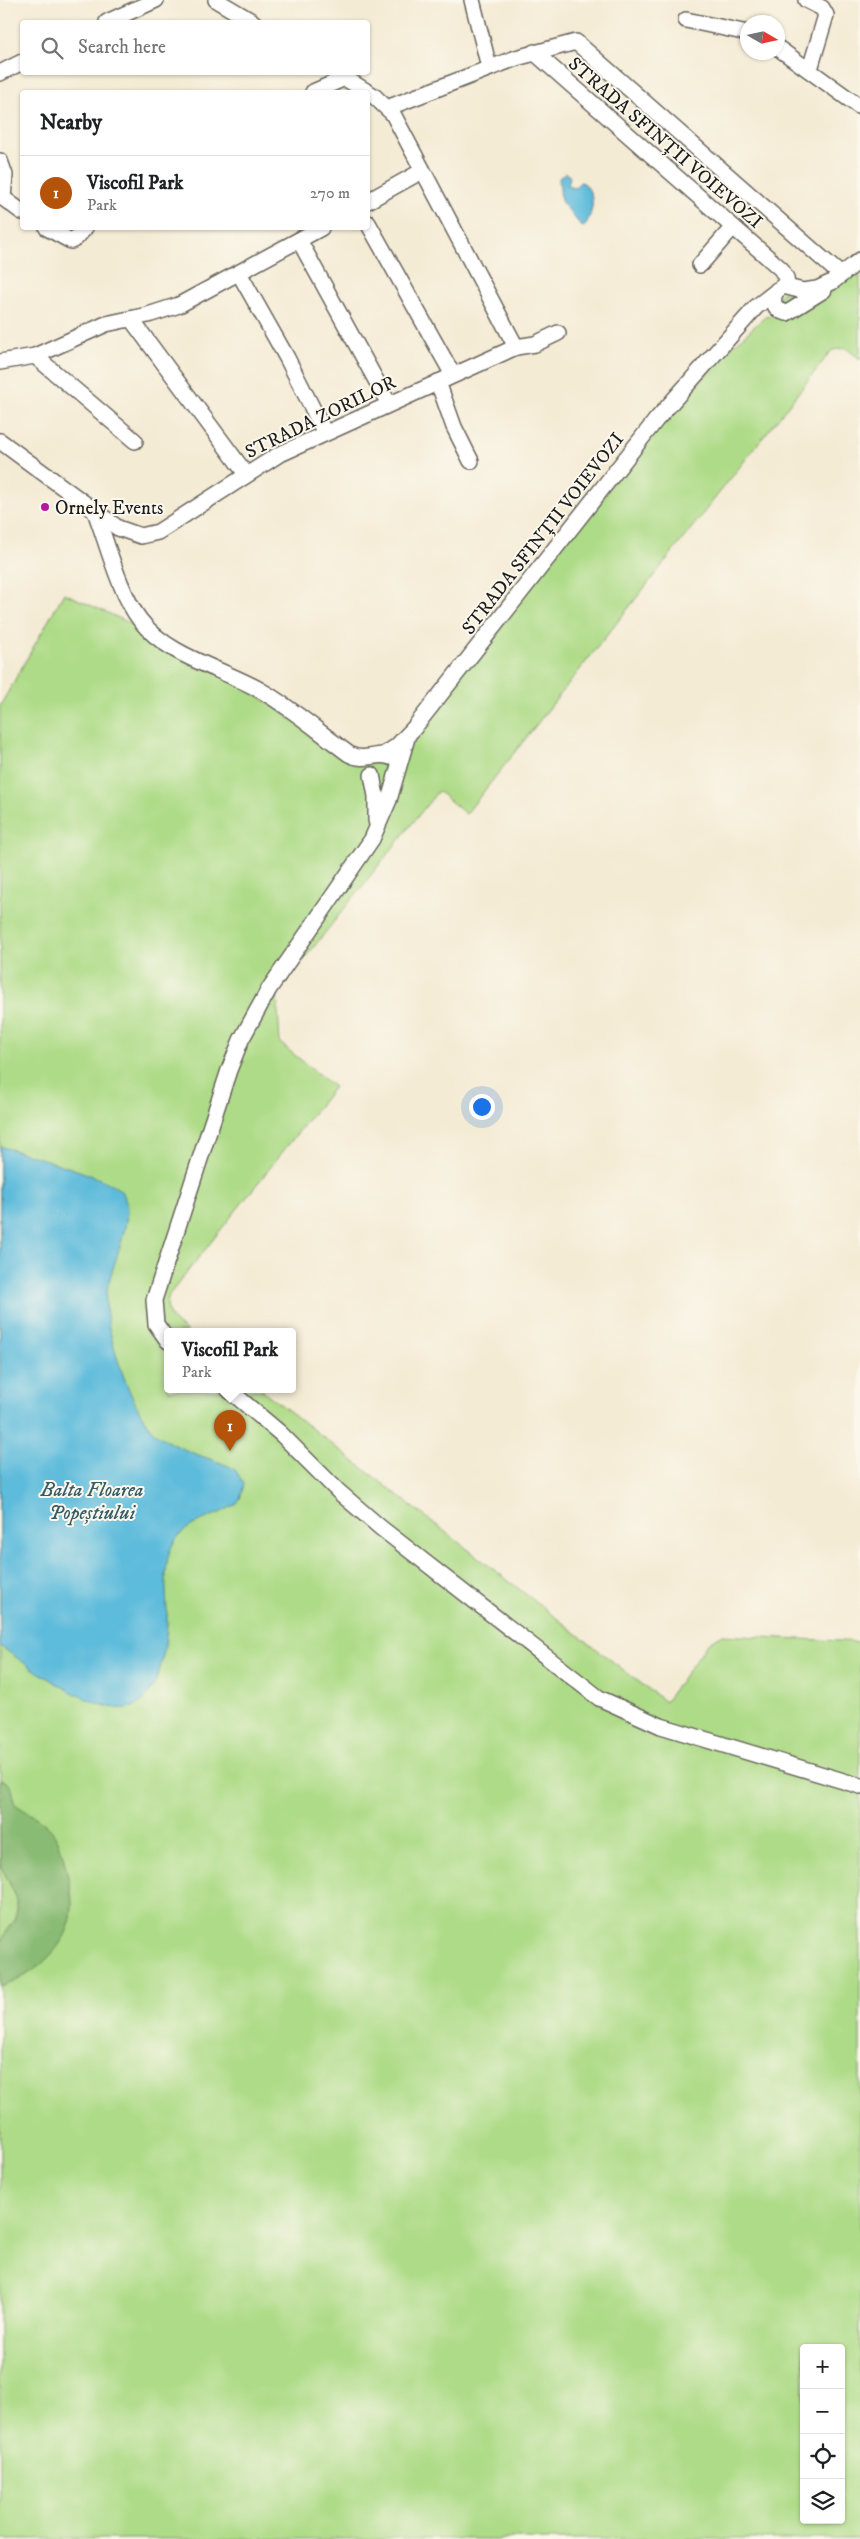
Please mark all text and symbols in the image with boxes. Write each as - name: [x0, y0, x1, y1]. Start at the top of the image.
- north arrow: [740, 15, 785, 60]
- search box: [20, 20, 370, 75]
- icon: search: [38, 34, 66, 62]
- text: Search here: [78, 36, 166, 59]
- street label: STRADA SFINȚII VOIEVOZI: [563, 53, 767, 234]
- text: Nearby: [40, 110, 102, 136]
- text: Viscofil Park: [87, 172, 184, 195]
- text: 1: [53, 183, 59, 203]
- text: 270 m: [310, 183, 350, 203]
- text: Park: [87, 195, 117, 215]
- street label: STRADA ZORILOR: [242, 371, 400, 464]
- street label: STRADA SFINȚII VOIEVOZI: [457, 428, 629, 639]
- place label: Ornely Events: [55, 497, 163, 520]
- marker: Ornely Events: [39, 501, 51, 513]
- your location: [469, 1094, 495, 1120]
- popup: [164, 1328, 296, 1393]
- text: Viscofil Park: [182, 1339, 278, 1362]
- text: Park: [182, 1362, 212, 1382]
- pin: 1: [214, 1410, 246, 1451]
- water label: Balta Floarea Popeștiului: [40, 1478, 143, 1526]
- map controls: [800, 2344, 845, 2524]
- button: +: [800, 2344, 845, 2389]
- button: −: [800, 2389, 845, 2434]
- button: locate: [800, 2434, 845, 2479]
- button: layers: [800, 2479, 845, 2524]

